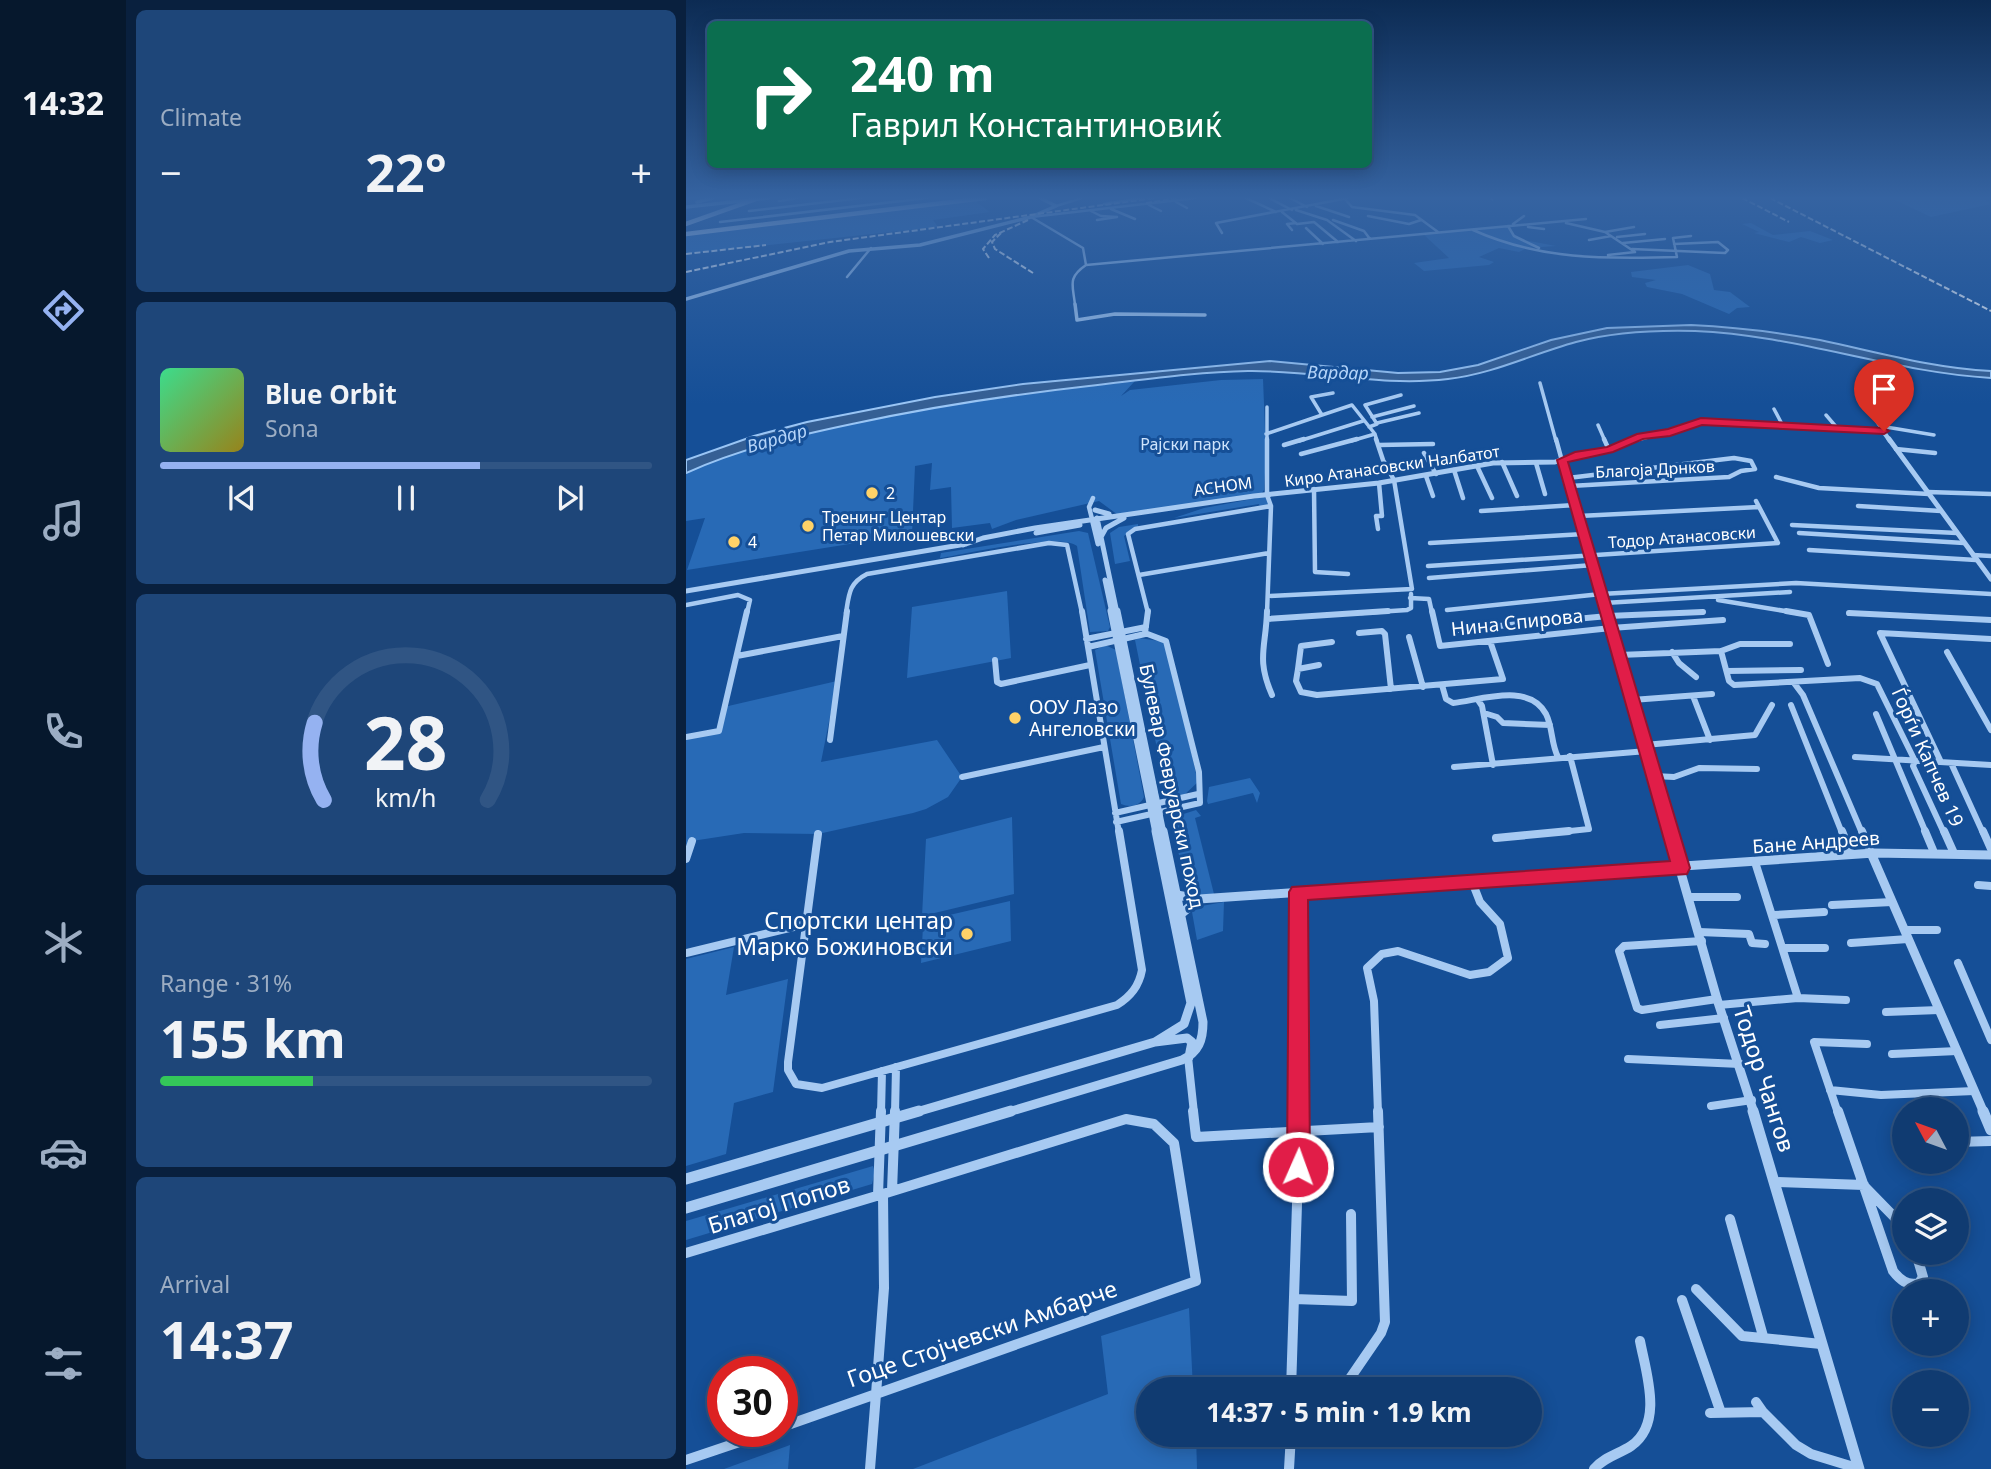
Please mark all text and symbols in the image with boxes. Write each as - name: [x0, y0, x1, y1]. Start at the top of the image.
- text: 240 m: [850, 40, 995, 106]
- icon: right: [735, 49, 826, 140]
- text: 14:32: [22, 81, 104, 124]
- text: Climate: [160, 101, 242, 133]
- text: Гаврил Константиновиќ: [850, 103, 1222, 146]
- text: 22°: [365, 136, 447, 207]
- text: −: [160, 146, 182, 198]
- text: +: [630, 146, 652, 198]
- icon: directions: [39, 286, 88, 335]
- water label: Вардар: [1307, 359, 1369, 385]
- pin: [1854, 359, 1914, 431]
- icon: arrive: [1865, 370, 1903, 408]
- text: Blue Orbit: [265, 376, 397, 412]
- text: Sona: [265, 412, 319, 444]
- water label: Вардар: [744, 418, 810, 458]
- park label: Рајски парк: [1140, 433, 1230, 455]
- street label: Киро Атанасовски Налбатот: [1283, 440, 1502, 492]
- street label: Благоја Дрнков: [1595, 455, 1715, 483]
- street label: АСНОМ: [1192, 471, 1254, 501]
- icon: previous: [223, 479, 261, 517]
- icon: pause: [387, 479, 425, 517]
- icon: next: [551, 479, 589, 517]
- place label: 2: [886, 482, 895, 504]
- marker: 2: [864, 485, 880, 501]
- icon: music: [39, 496, 88, 545]
- place label: Тренинг Центар Петар Милошевски: [822, 506, 974, 546]
- marker: Тренинг Центар Петар Милошевски: [800, 518, 816, 534]
- street label: Тодор Атанасовски: [1607, 521, 1757, 553]
- place label: 4: [748, 531, 757, 553]
- marker: 4: [726, 534, 742, 550]
- street label: Нина Спирова: [1450, 602, 1584, 642]
- street label: Булевар Февруарски поход: [1133, 661, 1211, 911]
- street label: Ѓорѓи Капчев 19: [1886, 683, 1970, 831]
- text: 28: [364, 693, 448, 792]
- place label: ООУ Лазо Ангеловски: [1029, 694, 1136, 742]
- icon: phone: [39, 707, 88, 756]
- marker: ООУ Лазо Ангеловски: [1007, 710, 1023, 726]
- text: km/h: [375, 780, 437, 814]
- street label: Бане Андреев: [1751, 825, 1881, 859]
- place label: Спортски центар Марко Божиновски: [736, 904, 953, 962]
- icon: climate: [39, 918, 88, 967]
- marker: Спортски центар Марко Божиновски: [959, 926, 975, 942]
- text: Range · 31%: [160, 967, 292, 999]
- text: 155 km: [160, 1002, 346, 1073]
- street label: Тодор Чангов: [1726, 1002, 1804, 1156]
- north arrow: [1892, 1097, 1969, 1174]
- map controls: [1892, 1097, 1969, 1447]
- icon: car: [39, 1128, 88, 1177]
- position arrow: [1261, 1130, 1335, 1204]
- street label: Благој Попов: [704, 1167, 854, 1241]
- button: layers: [1892, 1188, 1969, 1265]
- text: Arrival: [160, 1268, 230, 1300]
- street label: Гоце Стојчевски Амбарче: [842, 1272, 1121, 1394]
- button: +: [1892, 1279, 1969, 1356]
- text: 14:37: [160, 1303, 294, 1374]
- icon: filters: [39, 1339, 88, 1388]
- speed limit sign: 30: [707, 1356, 798, 1447]
- button: −: [1892, 1370, 1969, 1447]
- text: 14:37 · 5 min · 1.9 km: [1206, 1394, 1472, 1430]

